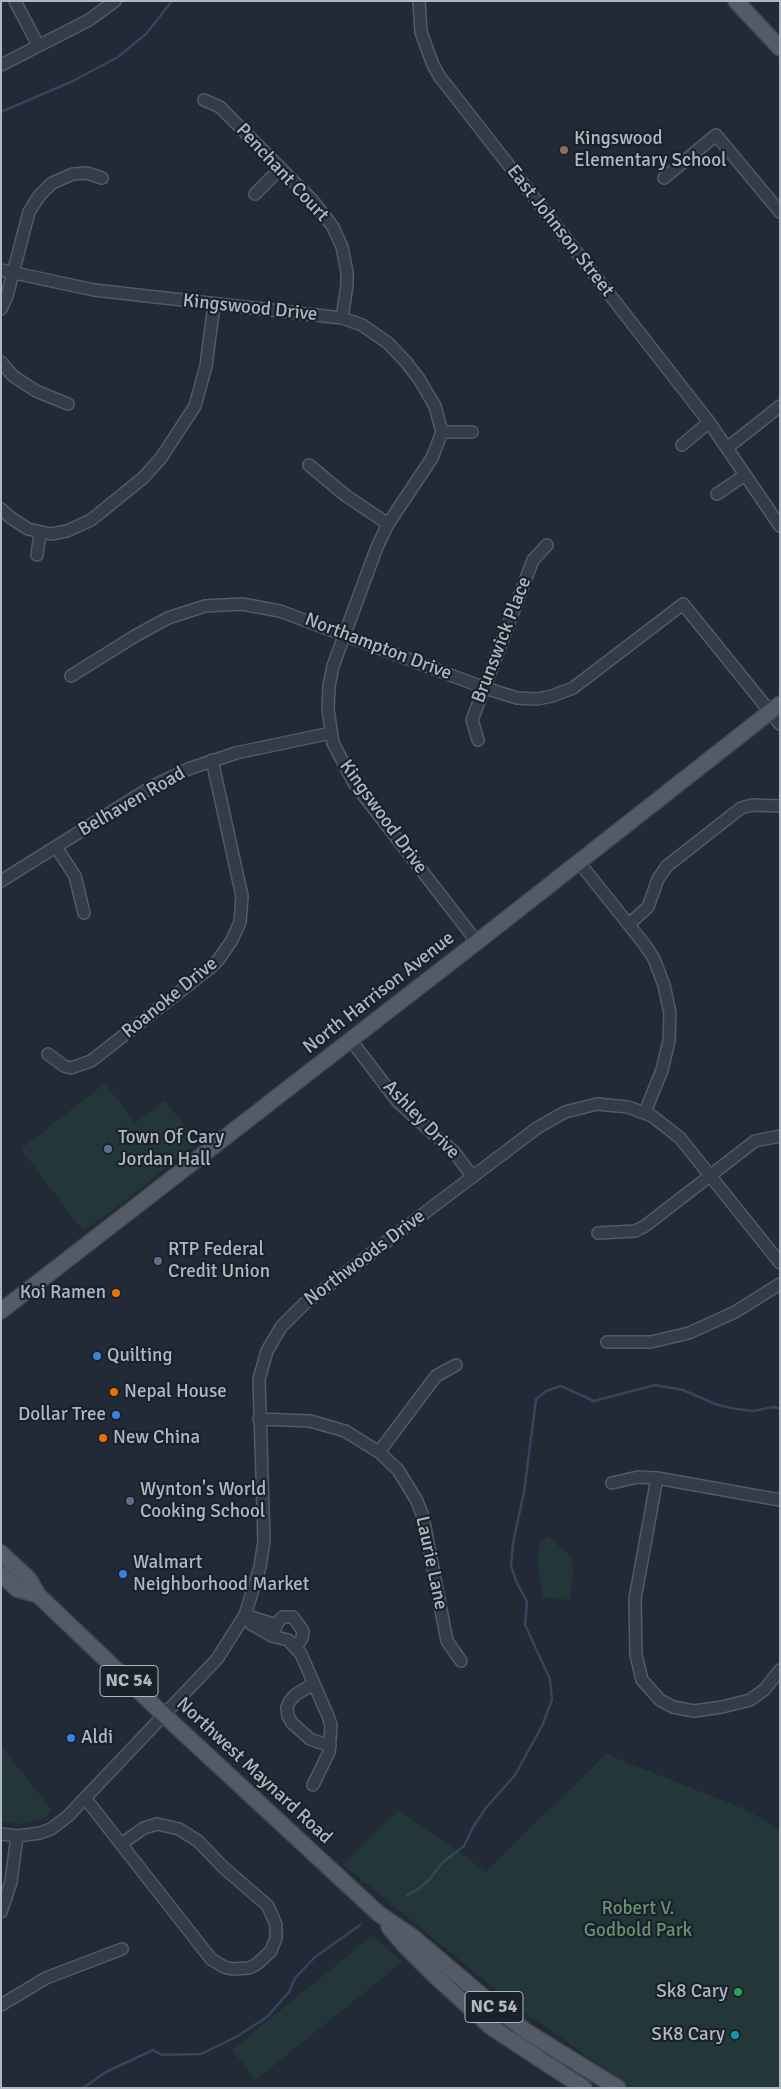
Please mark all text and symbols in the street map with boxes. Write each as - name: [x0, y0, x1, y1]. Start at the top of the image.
- street label: Penchant Court: [231, 119, 333, 227]
- place label: Kingswood Elementary School: [574, 128, 727, 172]
- marker: Kingswood Elementary School: [558, 144, 570, 156]
- street label: East Johnson Street: [502, 161, 618, 301]
- street label: Kingswood Drive: [182, 290, 318, 326]
- street label: Brunswick Place: [467, 574, 537, 706]
- street label: Northampton Drive: [301, 609, 455, 685]
- street label: Kingswood Drive: [334, 756, 432, 878]
- street label: Belhaven Road: [75, 762, 189, 842]
- street label: North Harrison Avenue: [299, 927, 459, 1059]
- street label: Roanoke Drive: [118, 953, 222, 1043]
- street label: Ashley Drive: [378, 1076, 464, 1164]
- place label: Town Of Cary Jordan Hall: [118, 1127, 224, 1171]
- marker: Town Of Cary Jordan Hall: [102, 1143, 114, 1155]
- street label: Northwoods Drive: [300, 1205, 430, 1311]
- place label: RTP Federal Credit Union: [168, 1239, 270, 1283]
- marker: RTP Federal Credit Union: [152, 1255, 164, 1267]
- place label: Koi Ramen: [20, 1282, 106, 1304]
- marker: Koi Ramen: [110, 1287, 122, 1299]
- place label: Quilting: [107, 1345, 172, 1367]
- marker: Quilting: [91, 1350, 103, 1362]
- place label: Nepal House: [124, 1381, 227, 1403]
- marker: Nepal House: [108, 1386, 120, 1398]
- place label: Dollar Tree: [18, 1404, 106, 1426]
- marker: Dollar Tree: [110, 1409, 122, 1421]
- place label: New China: [113, 1427, 200, 1449]
- marker: New China: [97, 1432, 109, 1444]
- place label: Wynton's World Cooking School: [140, 1479, 266, 1523]
- marker: Wynton's World Cooking School: [124, 1495, 136, 1507]
- street label: Laurie Lane: [410, 1514, 452, 1612]
- place label: Walmart Neighborhood Market: [133, 1552, 309, 1596]
- marker: Walmart Neighborhood Market: [117, 1568, 129, 1580]
- road number: NC 54: [100, 1665, 158, 1696]
- street label: Northwest Maynard Road: [171, 1693, 337, 1849]
- place label: Aldi: [81, 1727, 113, 1749]
- marker: Aldi: [65, 1732, 77, 1744]
- park label: Robert V. Godbold Park: [584, 1898, 692, 1942]
- place label: Sk8 Cary: [656, 1981, 728, 2003]
- marker: Sk8 Cary: [732, 1986, 744, 1998]
- road number: NC 54: [465, 1991, 523, 2022]
- place label: SK8 Cary: [651, 2024, 725, 2046]
- marker: SK8 Cary: [729, 2029, 741, 2041]

